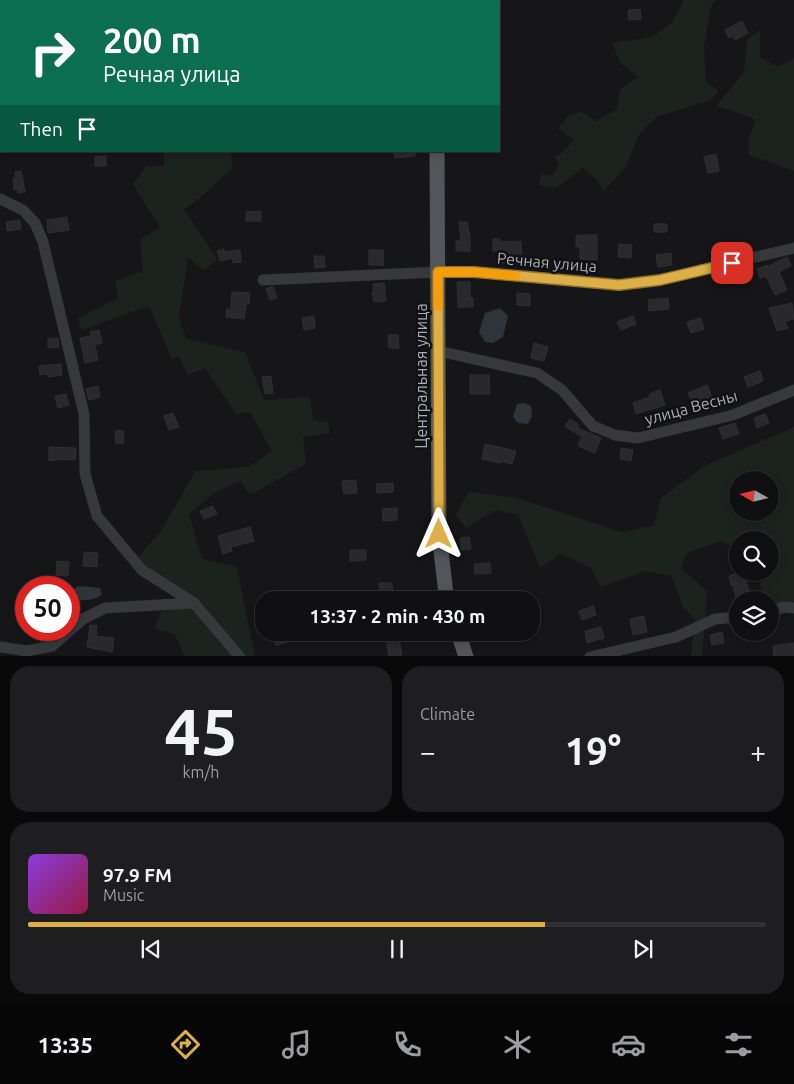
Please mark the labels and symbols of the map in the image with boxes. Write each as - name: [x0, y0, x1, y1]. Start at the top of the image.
- pin: [711, 242, 753, 284]
- street label: Речная улица: [496, 249, 598, 275]
- street label: Центральная улица: [412, 303, 430, 449]
- street label: улица Весны: [643, 386, 739, 428]
- north arrow: [729, 471, 779, 521]
- position arrow: [412, 507, 464, 559]
- speed limit sign: 50: [15, 576, 80, 641]

